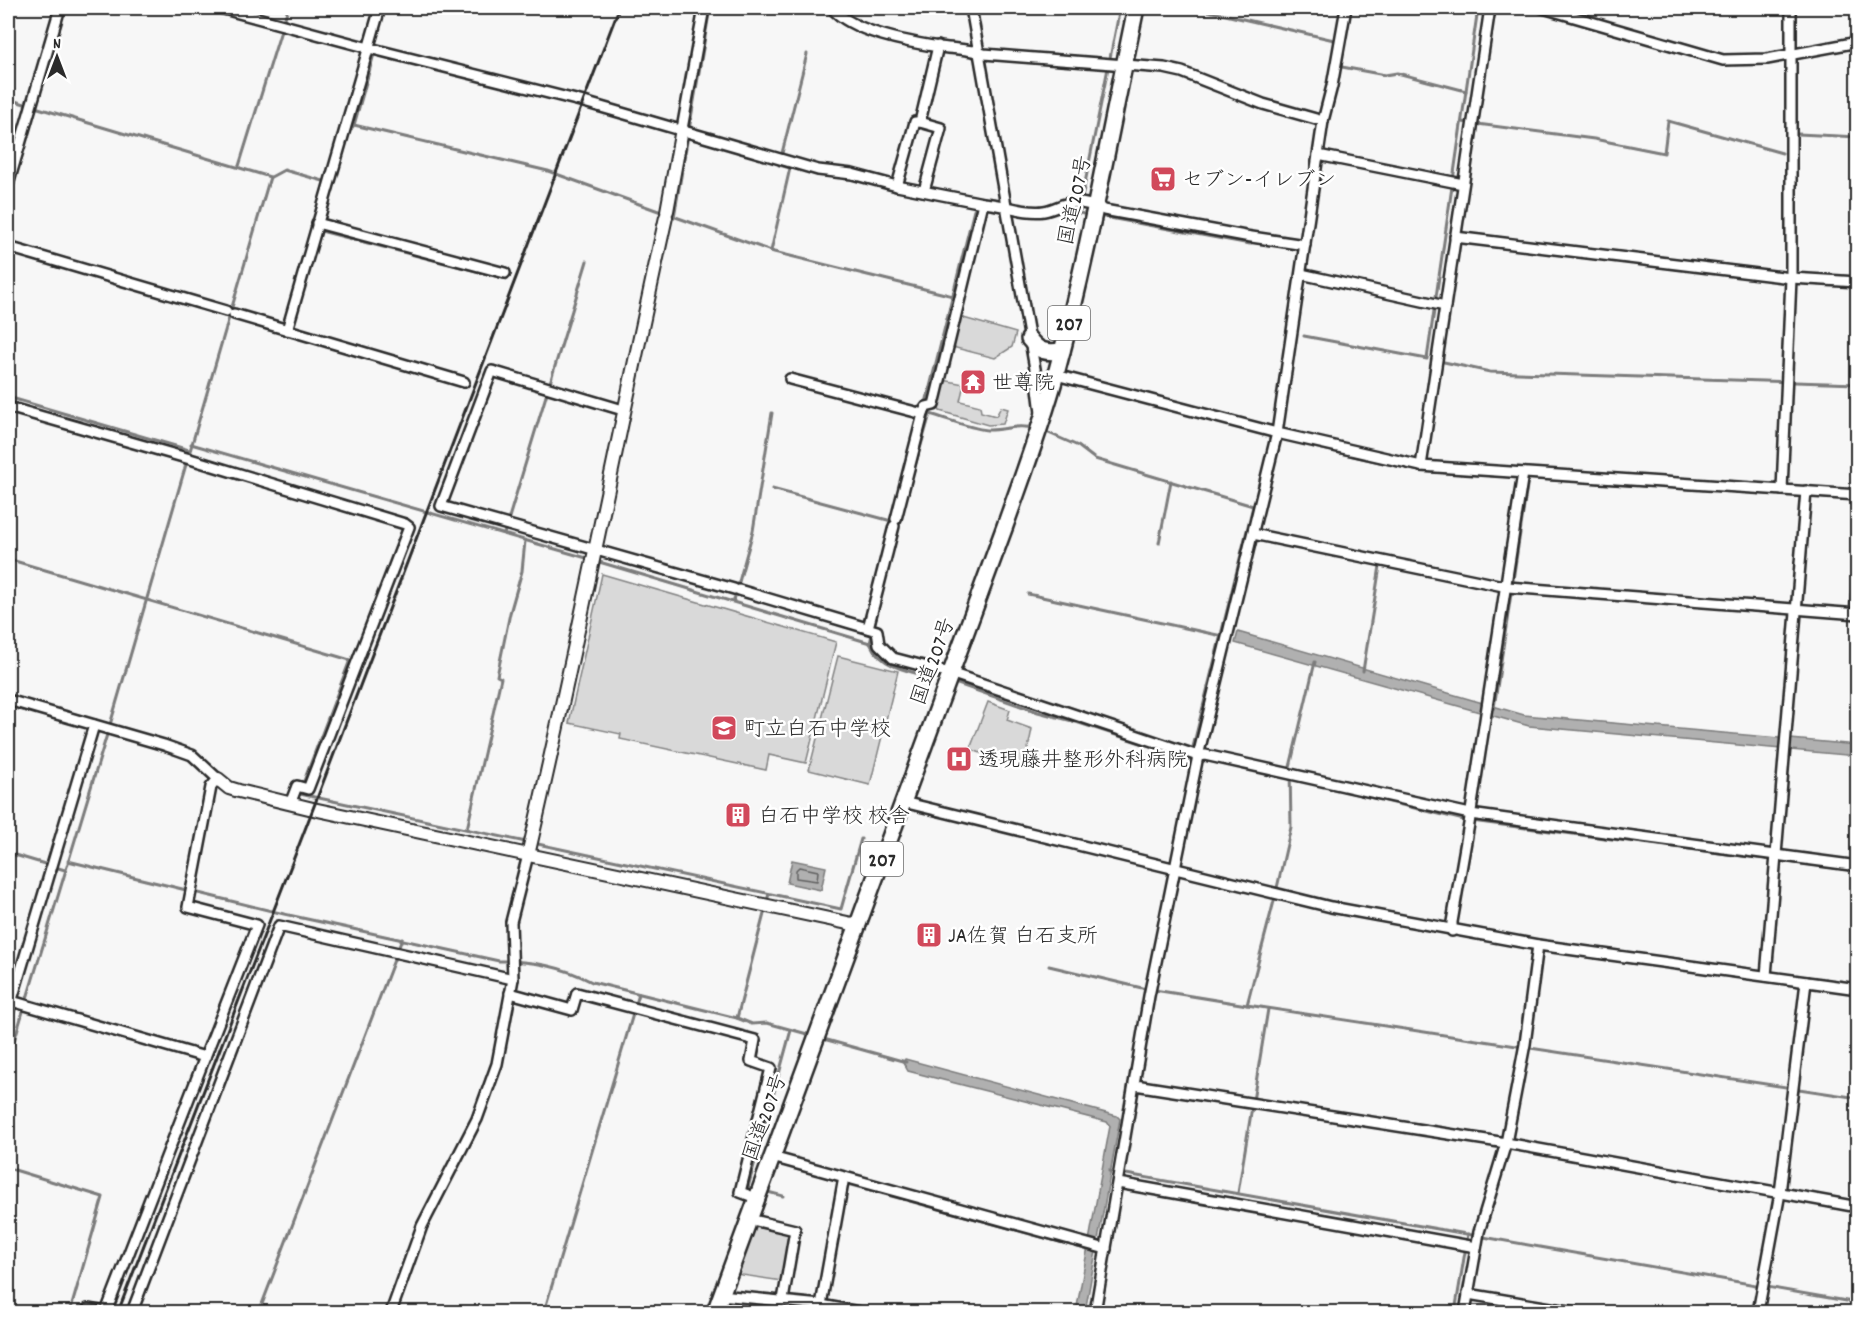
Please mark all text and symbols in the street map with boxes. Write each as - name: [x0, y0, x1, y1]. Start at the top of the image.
- north arrow: [27, 27, 87, 87]
- text: N: [53, 33, 61, 56]
- street label: 国道207号: [1053, 153, 1101, 249]
- supermarket icon: セブン-イレブン: [1148, 164, 1178, 194]
- place label: セブン-イレブン: [1182, 167, 1336, 197]
- road number: 207: [1048, 306, 1090, 340]
- temple icon: 世尊院: [958, 367, 988, 397]
- place label: 世尊院: [992, 370, 1055, 400]
- street label: 国道207号: [905, 614, 965, 710]
- school or university icon: 町立白石中学校: [709, 713, 739, 743]
- place label: 町立白石中学校: [744, 716, 891, 746]
- hospital icon: 透現藤井整形外科病院: [944, 744, 974, 774]
- place label: 透現藤井整形外科病院: [978, 747, 1188, 777]
- building icon: 白石中学校 校舎: [723, 800, 753, 830]
- place label: 白石中学校 校舎: [758, 803, 910, 833]
- road number: 207: [861, 842, 903, 876]
- building icon: JA佐賀 白石支所: [914, 920, 944, 950]
- place label: JA佐賀 白石支所: [948, 923, 1098, 953]
- street label: 国道207号: [737, 1070, 797, 1166]

